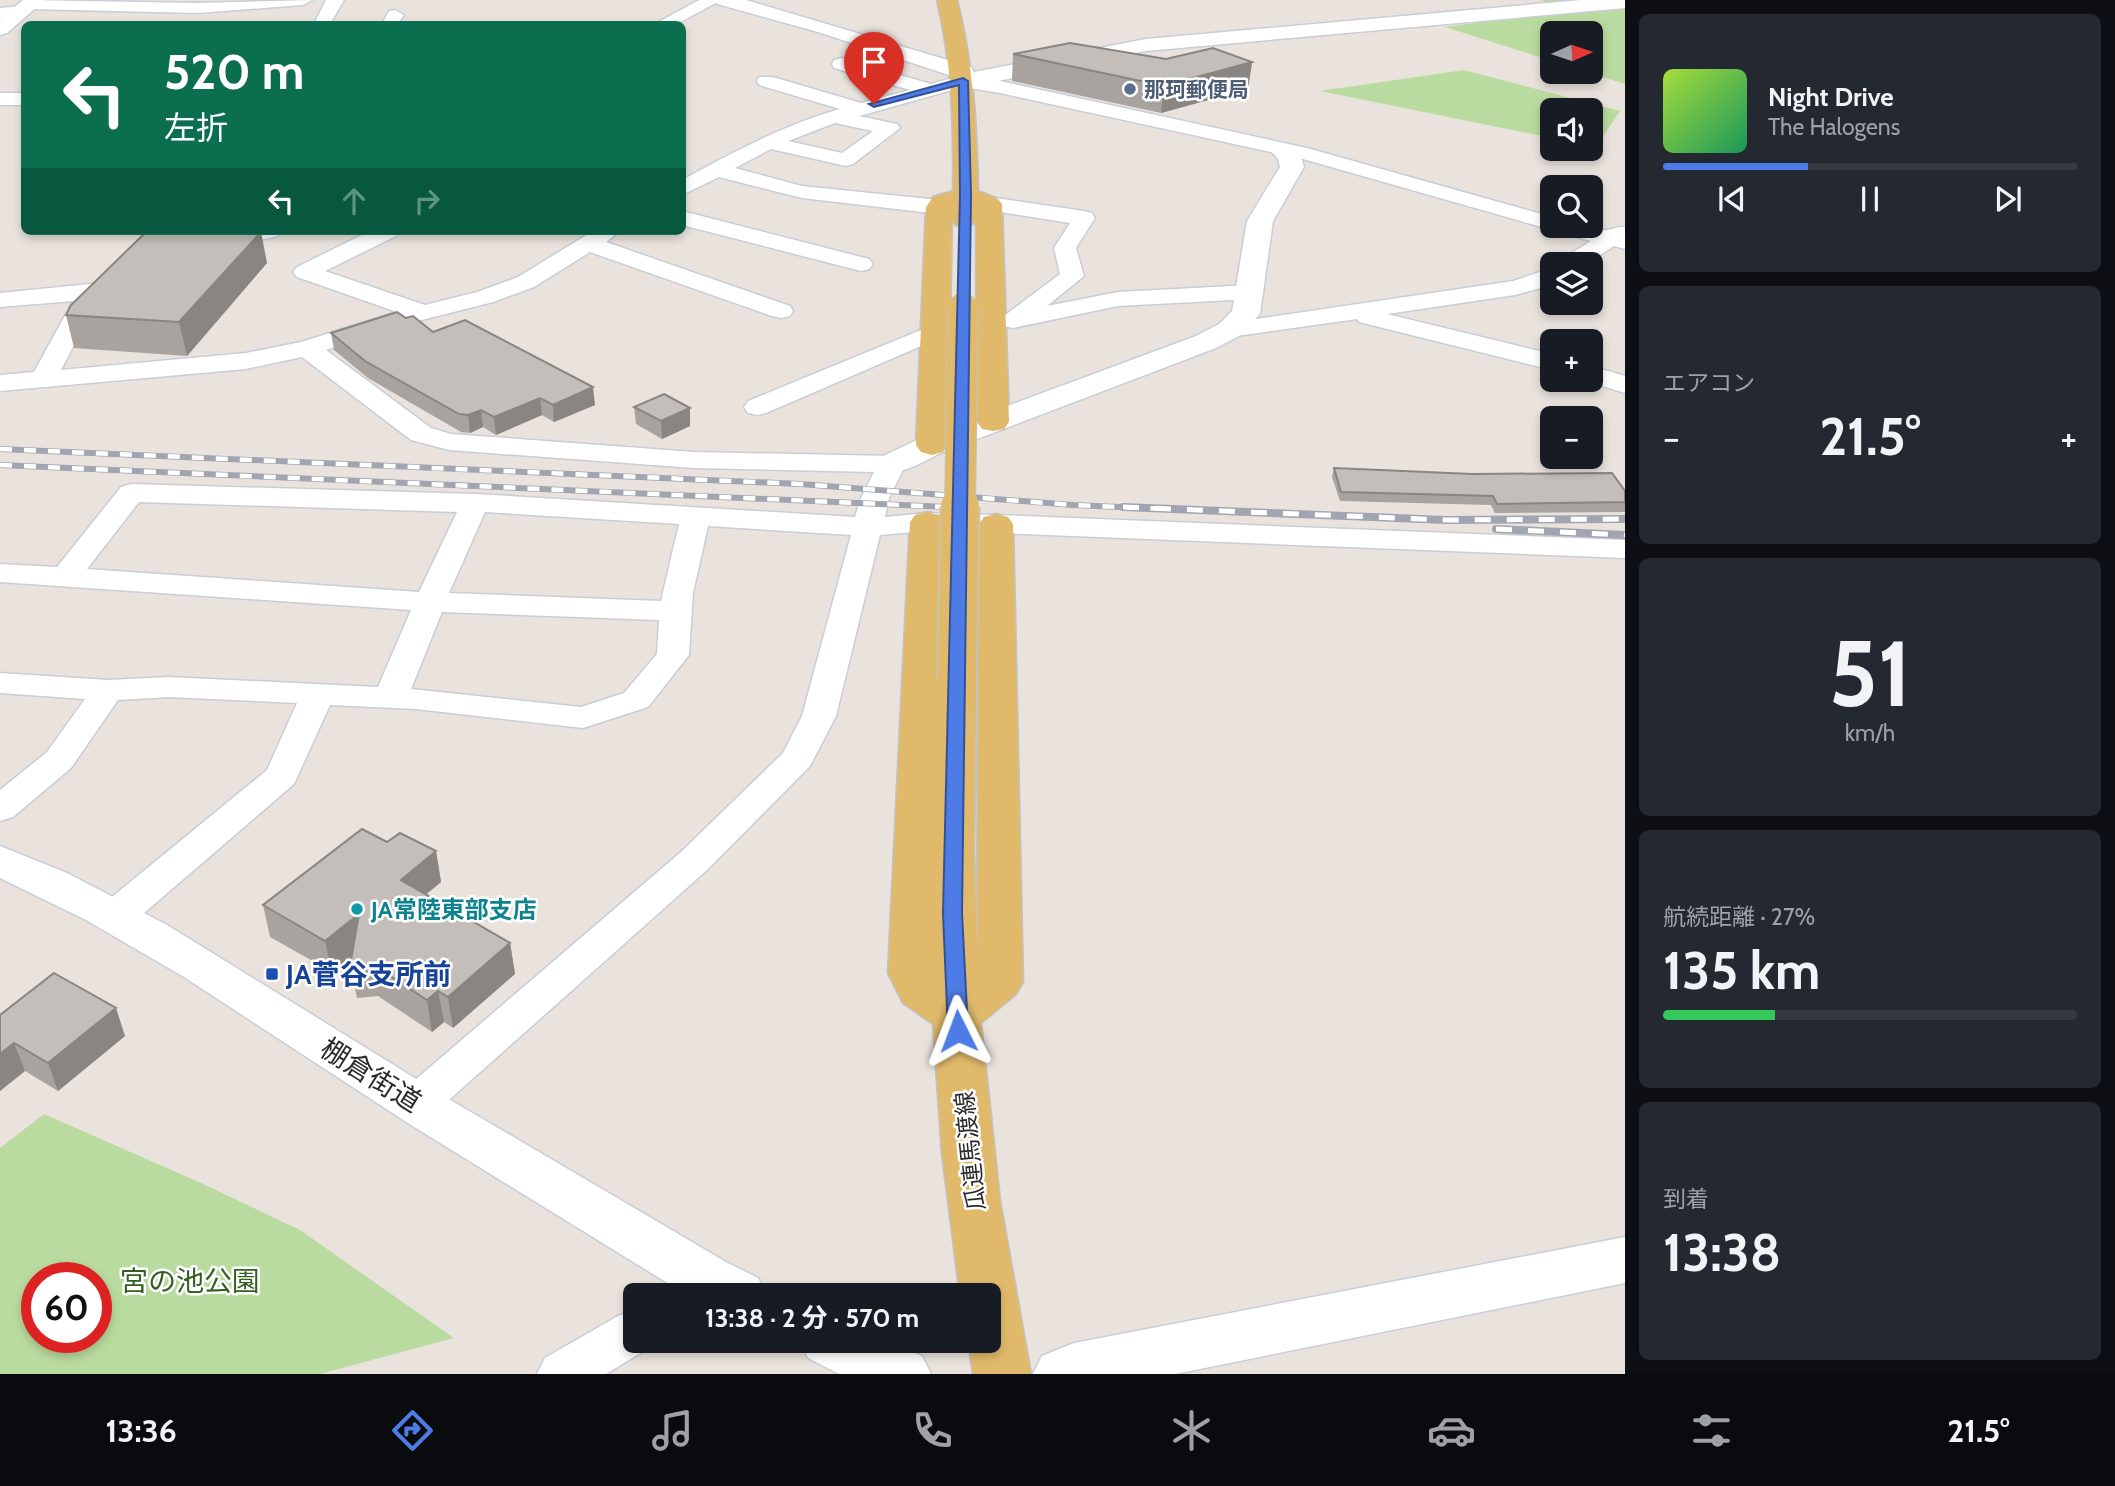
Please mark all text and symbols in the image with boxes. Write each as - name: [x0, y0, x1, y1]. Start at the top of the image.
- north arrow: [1540, 21, 1603, 84]
- map controls: [1540, 21, 1603, 469]
- pin: [844, 32, 904, 104]
- text: 520 m: [164, 42, 304, 101]
- icon: arrive: [855, 43, 893, 81]
- icon: left: [49, 49, 140, 140]
- place label: 那珂郵便局: [1144, 77, 1249, 102]
- marker: 那珂郵便局: [1122, 81, 1138, 97]
- text: Night Drive: [1768, 81, 1894, 113]
- button: sound: [1540, 98, 1603, 161]
- text: 左折: [164, 108, 228, 147]
- text: The Halogens: [1768, 113, 1900, 141]
- button: search: [1540, 175, 1603, 238]
- icon: previous: [1713, 180, 1751, 218]
- icon: pause: [1851, 180, 1889, 218]
- icon: next: [1989, 180, 2027, 218]
- icon: left: [262, 182, 300, 220]
- icon: ahead: [335, 182, 373, 220]
- icon: right: [408, 182, 446, 220]
- button: layers: [1540, 252, 1603, 315]
- button: +: [1540, 329, 1603, 392]
- text: エアコン: [1663, 369, 1755, 397]
- text: 21.5°: [1819, 405, 1921, 468]
- button: −: [1540, 406, 1603, 469]
- text: −: [1663, 414, 1680, 461]
- text: +: [2060, 414, 2077, 461]
- text: 51: [1829, 618, 1911, 729]
- text: km/h: [1845, 719, 1895, 747]
- place label: JA常陸東部支店: [370, 895, 537, 924]
- marker: JA常陸東部支店: [349, 901, 365, 917]
- text: 航続距離 · 27%: [1663, 903, 1815, 931]
- text: 135 km: [1663, 939, 1820, 1002]
- place label: JA菅谷支所前: [285, 957, 451, 991]
- marker: JA菅谷支所前: [264, 966, 280, 982]
- position arrow: [921, 994, 995, 1068]
- street label: 棚倉街道: [314, 1031, 428, 1119]
- street label: 瓜連馬渡線: [949, 1090, 991, 1212]
- text: 到着: [1663, 1185, 1709, 1213]
- text: 13:38: [1663, 1221, 1781, 1284]
- speed limit sign: 60: [21, 1262, 112, 1353]
- park label: 宮の池公園: [120, 1264, 260, 1298]
- text: 13:38 · 2 分 · 570 m: [705, 1302, 919, 1334]
- icon: directions: [388, 1406, 437, 1455]
- icon: music: [648, 1406, 697, 1455]
- icon: phone: [908, 1406, 957, 1455]
- icon: climate: [1167, 1406, 1216, 1455]
- icon: car: [1427, 1406, 1476, 1455]
- icon: filters: [1687, 1406, 1736, 1455]
- text: 13:36: [105, 1411, 177, 1450]
- text: 21.5°: [1947, 1411, 2009, 1450]

